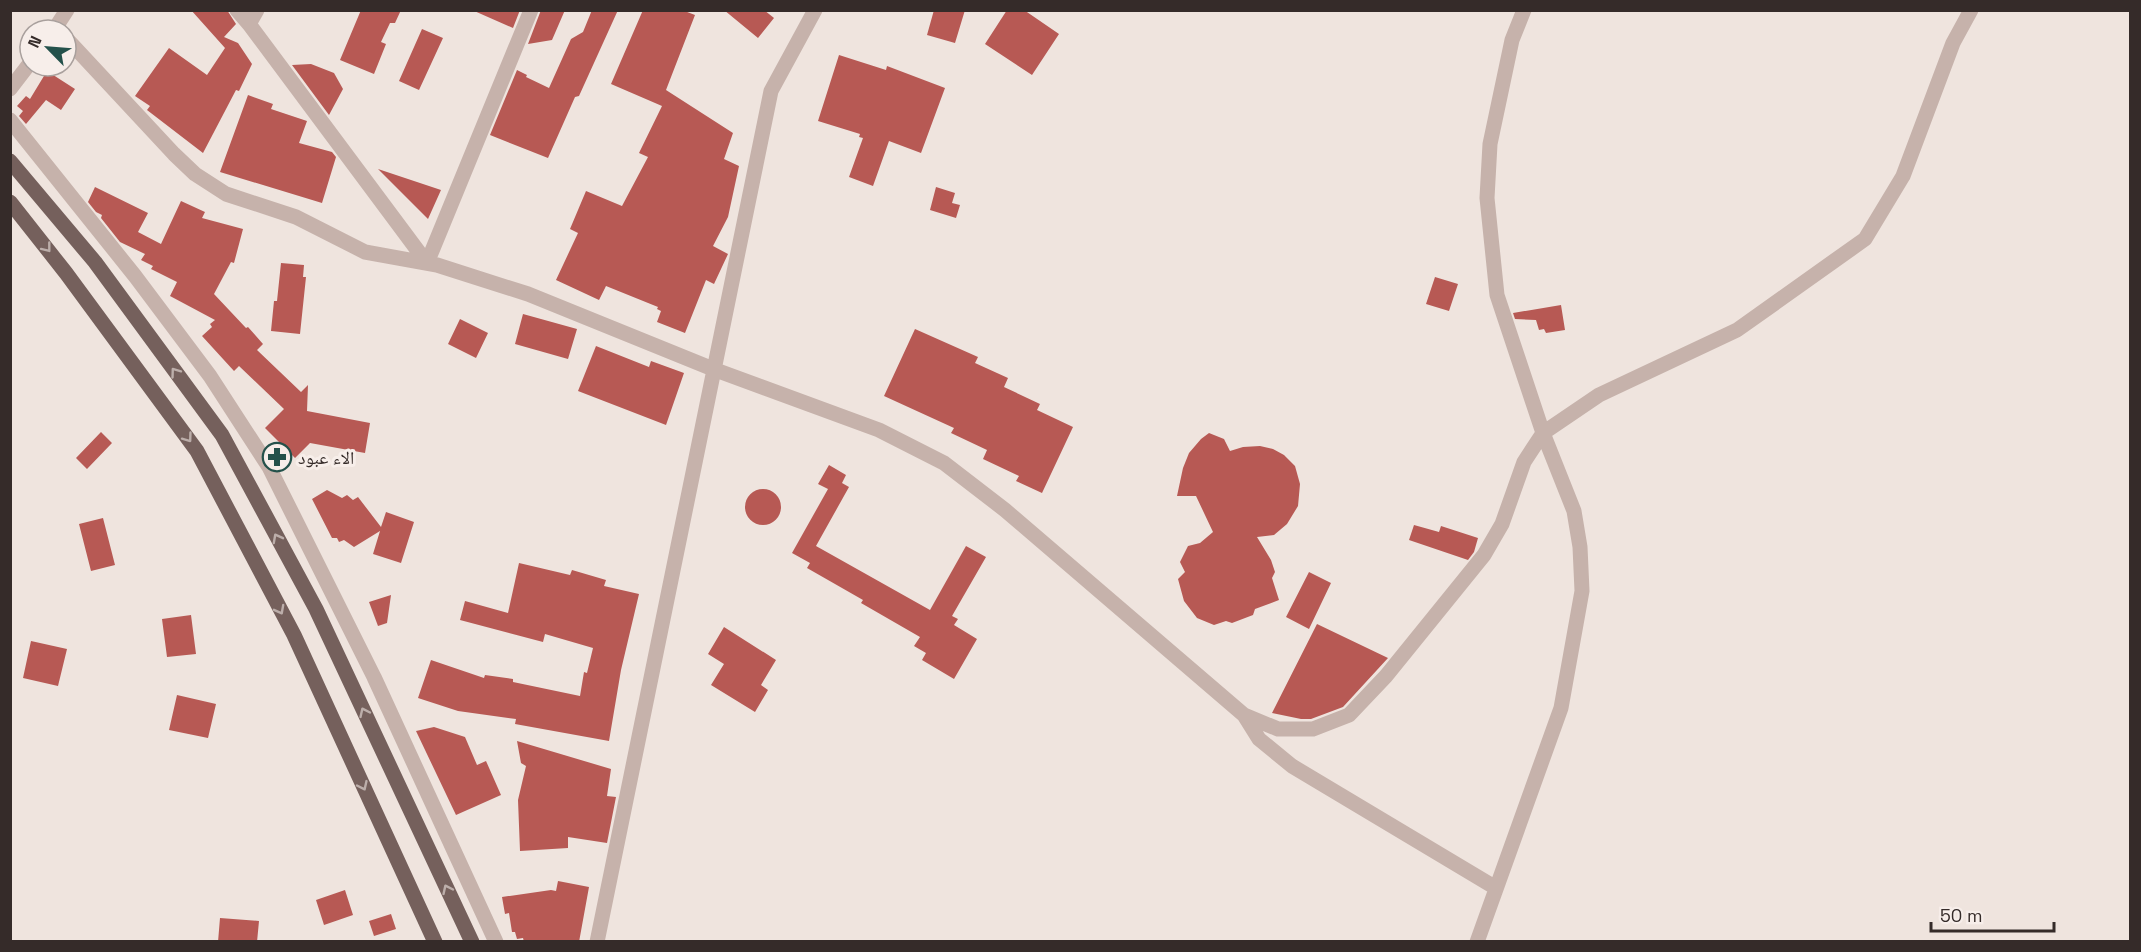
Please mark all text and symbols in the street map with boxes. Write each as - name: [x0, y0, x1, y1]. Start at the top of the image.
- north arrow: [18, 18, 78, 78]
- text: N: [23, 33, 47, 51]
- one-way arrow: [39, 241, 50, 252]
- one-way arrow: [172, 368, 183, 379]
- one-way arrow: [181, 432, 192, 443]
- pharmacy icon: الاء عبود: [261, 441, 293, 473]
- place label: الاء عبود: [298, 446, 354, 469]
- one-way arrow: [273, 533, 284, 544]
- one-way arrow: [273, 604, 284, 614]
- one-way arrow: [360, 708, 372, 719]
- one-way arrow: [356, 780, 368, 791]
- one-way arrow: [443, 884, 455, 895]
- scale bar: [1931, 895, 2054, 933]
- text: 50 m: [1940, 904, 1982, 927]

